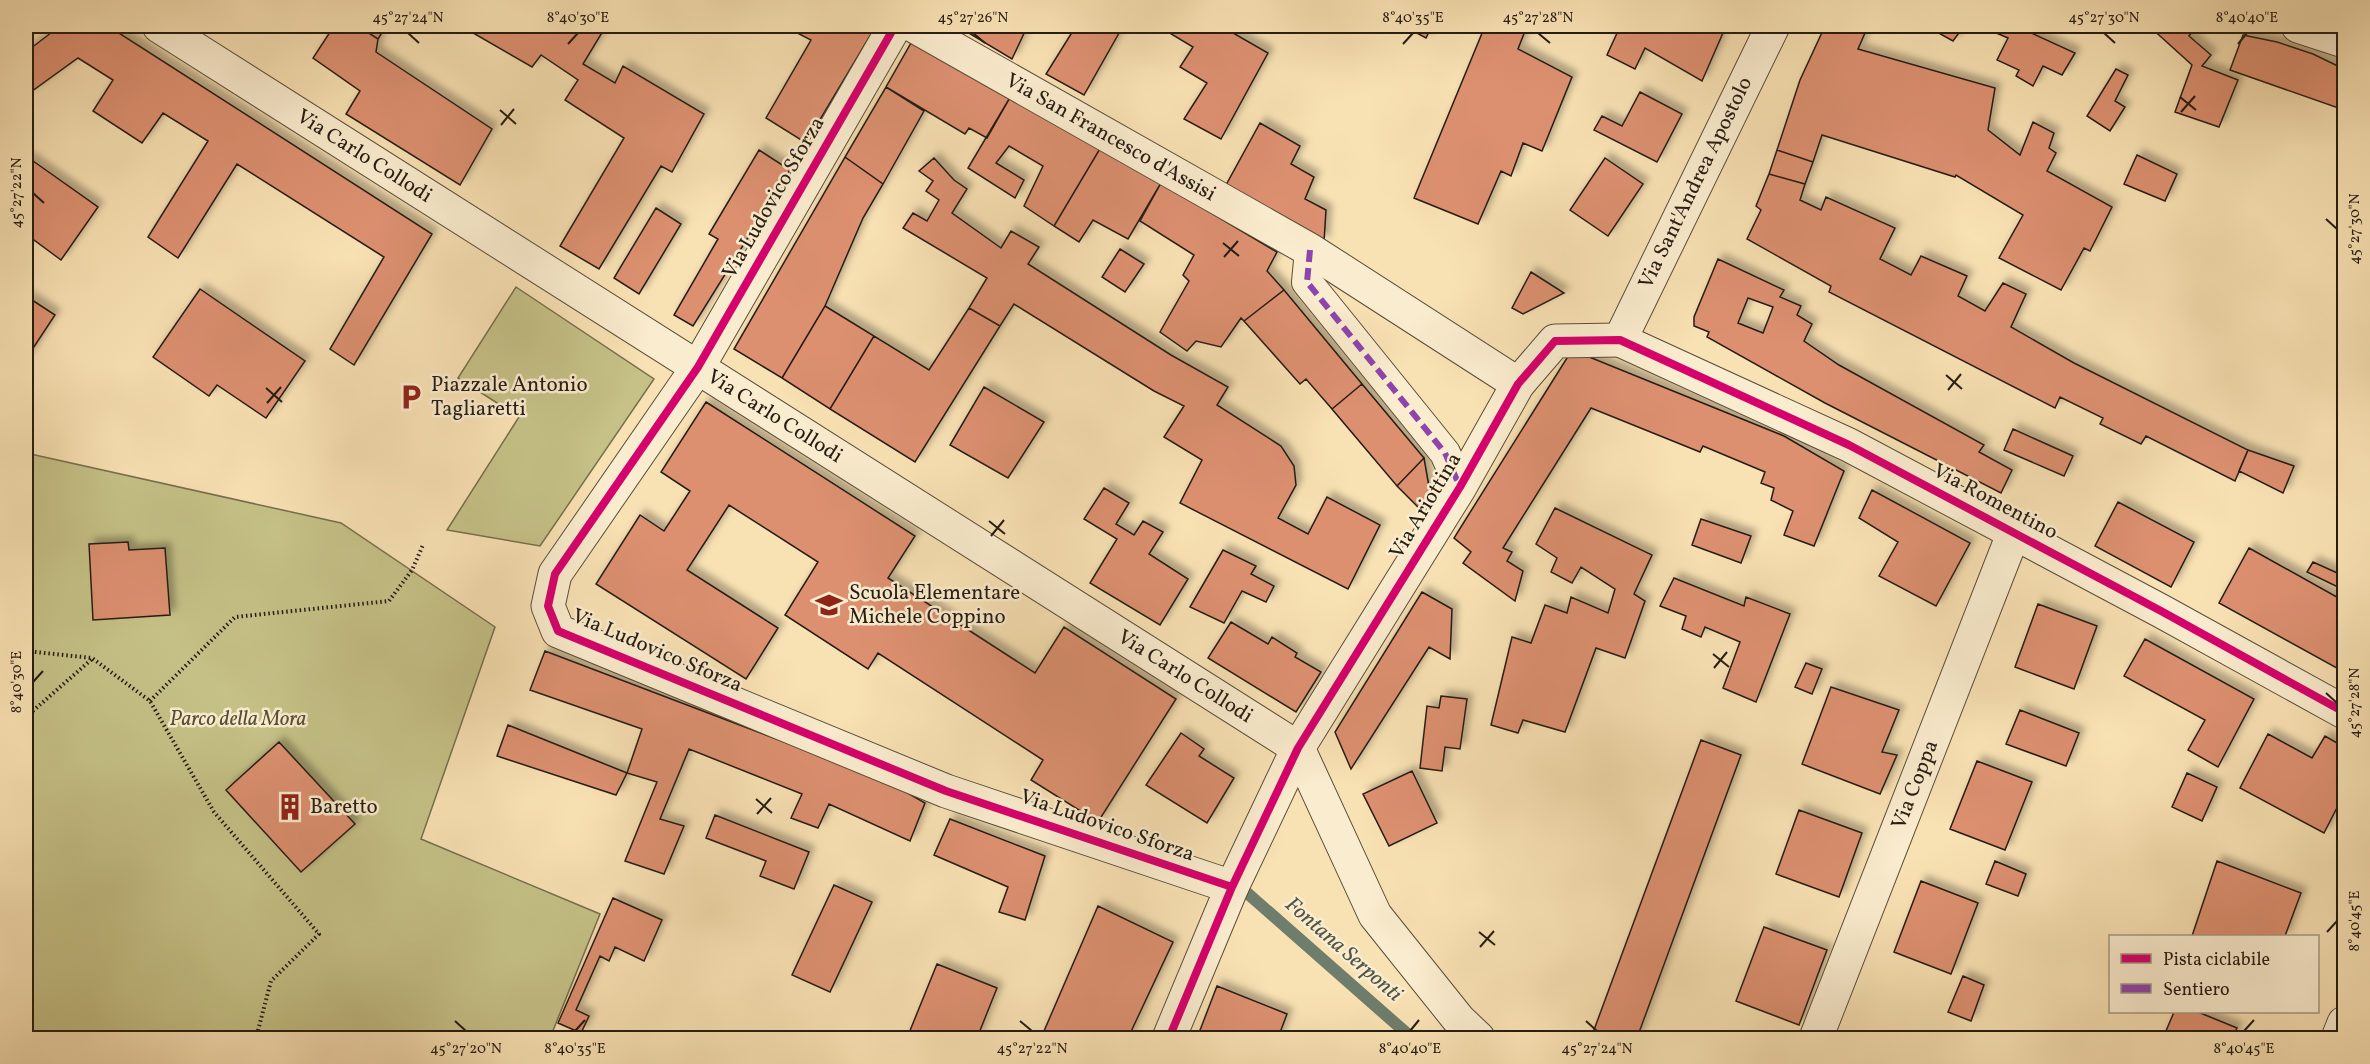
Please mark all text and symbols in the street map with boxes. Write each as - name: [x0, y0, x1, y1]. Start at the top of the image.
- text: 45°27'24"N: [372, 8, 444, 29]
- text: 8°40'30"E: [547, 8, 609, 29]
- text: 45°27'26"N: [938, 8, 1008, 29]
- text: 8°40'35"E: [1382, 8, 1444, 29]
- text: 45°27'28"N: [1503, 8, 1573, 29]
- text: 45°27'30"N: [2068, 8, 2140, 29]
- text: 8°40'40"E: [2216, 8, 2278, 29]
- street label: Via San Francesco d'Assisi: [1000, 66, 1221, 208]
- street label: Via Sant'Andrea Apostolo: [1632, 72, 1760, 294]
- street label: Via Carlo Collodi: [291, 102, 438, 210]
- street label: Via Ludovico Sforza: [716, 112, 832, 284]
- text: 45°27'22"N: [7, 157, 28, 229]
- text: 45°27'30"N: [2345, 193, 2366, 265]
- street label: Via Carlo Collodi: [701, 362, 848, 470]
- place label: Piazzale Antonio Tagliaretti: [431, 371, 588, 424]
- parking icon: Piazzale Antonio Tagliaretti: [396, 382, 426, 412]
- street label: Via Ariottina: [1383, 447, 1469, 565]
- street label: Via Romentino: [1927, 457, 2063, 547]
- place label: Scuola Elementare Michele Coppino: [849, 579, 1020, 632]
- school or university icon: Scuola Elementare Michele Coppino: [814, 590, 844, 620]
- street label: Via Ludovico Sforza: [567, 602, 747, 700]
- street label: Via Carlo Collodi: [1112, 623, 1259, 730]
- text: 8°40'30"E: [7, 651, 28, 713]
- text: 45°27'28"N: [2345, 668, 2366, 738]
- park label: Parco della Mora: [170, 705, 307, 734]
- street label: Via Coppa: [1885, 736, 1946, 834]
- street label: Via Ludovico Sforza: [1016, 783, 1198, 869]
- building icon: Baretto: [275, 792, 305, 822]
- place label: Baretto: [310, 793, 378, 822]
- water label: Fontana Serponti: [1278, 890, 1409, 1010]
- text: 8°40'45"E: [2345, 890, 2366, 952]
- legend: [2109, 935, 2319, 1013]
- text: Pista ciclabile: [2163, 948, 2270, 973]
- text: Sentiero: [2163, 978, 2230, 1003]
- text: 45°27'20"N: [430, 1039, 502, 1060]
- text: 8°40'35"E: [544, 1039, 606, 1060]
- text: 45°27'22"N: [996, 1039, 1068, 1060]
- text: 8°40'40"E: [1379, 1039, 1441, 1060]
- text: 45°27'24"N: [1561, 1039, 1633, 1060]
- text: 8°40'45"E: [2213, 1039, 2275, 1060]

